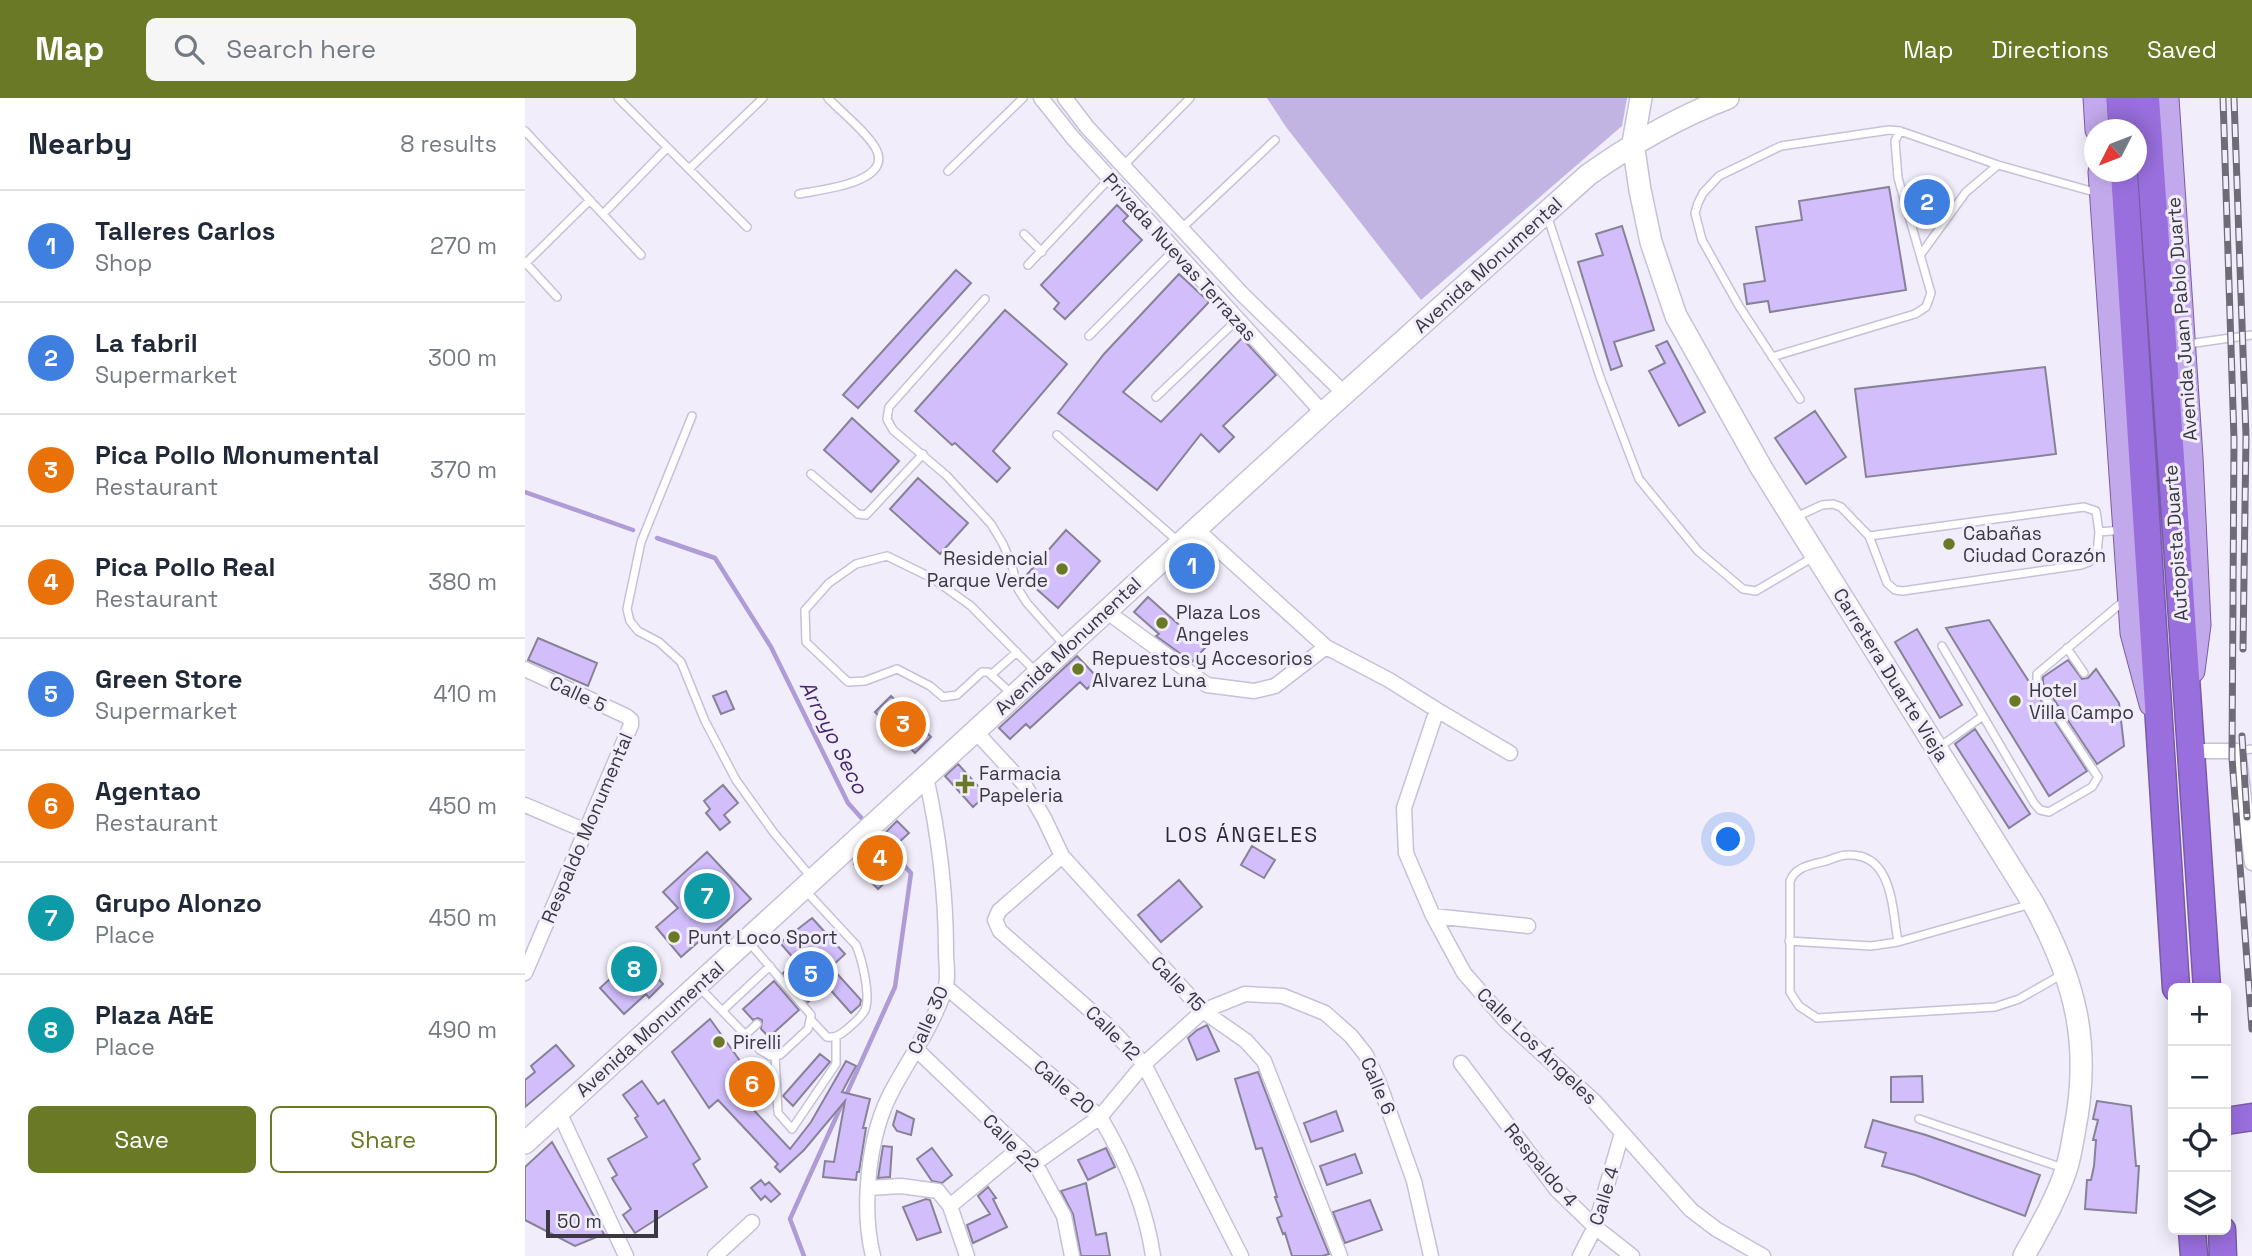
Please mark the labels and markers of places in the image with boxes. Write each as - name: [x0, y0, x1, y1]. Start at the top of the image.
- pin: 2: [1904, 176, 1950, 228]
- place label: Cabañas Ciudad Corazón: [1963, 521, 2106, 568]
- marker: Cabañas Ciudad Corazón: [1941, 536, 1957, 552]
- pin: 1: [1169, 540, 1215, 592]
- place label: Residencial Parque Verde: [927, 546, 1048, 593]
- marker: Residencial Parque Verde: [1054, 561, 1070, 577]
- place label: Plaza Los Angeles: [1176, 600, 1261, 647]
- marker: Plaza Los Angeles: [1154, 615, 1170, 631]
- place label: Repuestos y Accesorios Alvarez Luna: [1092, 646, 1313, 693]
- marker: Repuestos y Accesorios Alvarez Luna: [1070, 661, 1086, 677]
- place label: Hotel Villa Campo: [2029, 678, 2134, 725]
- marker: Hotel Villa Campo: [2007, 693, 2023, 709]
- pin: 3: [880, 698, 926, 750]
- place label: Farmacia Papeleria: [979, 761, 1063, 808]
- marker: Farmacia Papeleria: [957, 776, 973, 792]
- pin: 4: [857, 832, 903, 884]
- pin: 7: [684, 870, 730, 922]
- place label: Punt Loco Sport: [688, 925, 838, 950]
- marker: Punt Loco Sport: [666, 929, 682, 945]
- pin: 8: [611, 943, 657, 995]
- pin: 5: [788, 948, 834, 1000]
- place label: Pirelli: [733, 1030, 781, 1055]
- marker: Pirelli: [711, 1034, 727, 1050]
- pin: 6: [729, 1058, 775, 1110]

